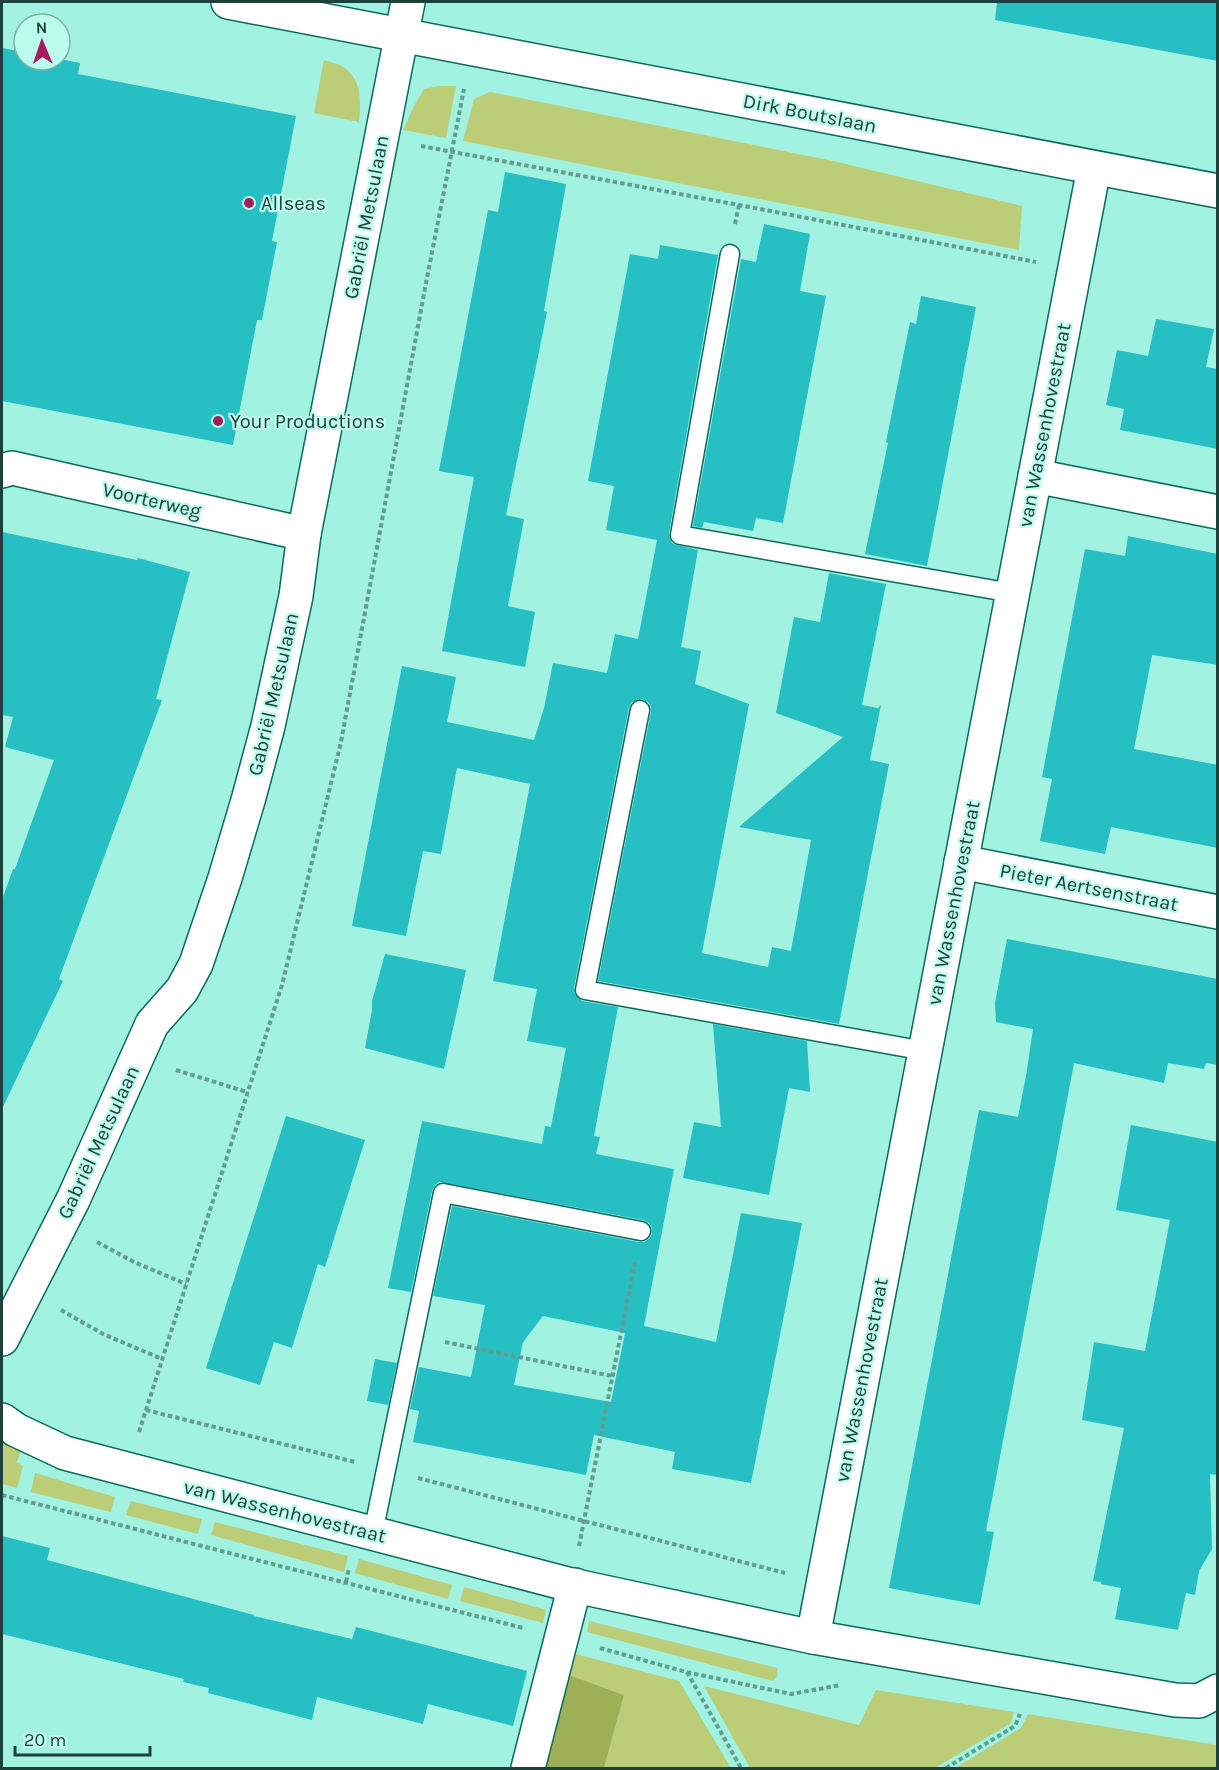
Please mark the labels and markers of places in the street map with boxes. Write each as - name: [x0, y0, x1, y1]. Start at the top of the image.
- place label: Allseas: [261, 192, 326, 215]
- marker: Allseas: [242, 196, 256, 210]
- place label: Your Productions: [230, 410, 385, 433]
- marker: Your Productions: [211, 414, 225, 428]

